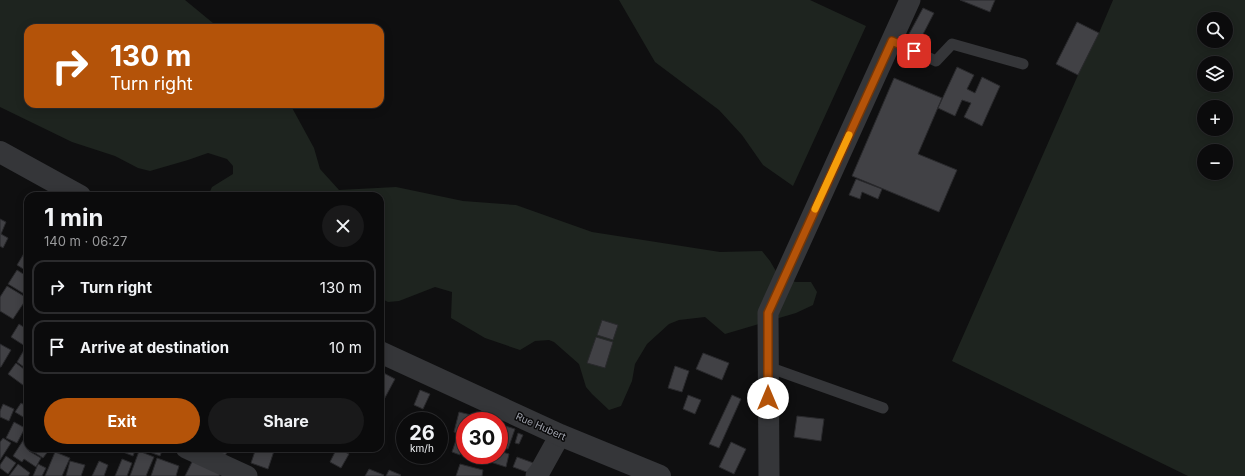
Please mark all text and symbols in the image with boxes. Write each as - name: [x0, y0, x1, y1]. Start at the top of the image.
- map controls: [1197, 12, 1233, 180]
- button: search: [1197, 12, 1233, 48]
- pin: [897, 34, 931, 68]
- text: 130 m: [110, 39, 191, 73]
- icon: right: [44, 40, 96, 92]
- icon: arrive: [903, 40, 925, 62]
- button: layers: [1197, 56, 1233, 92]
- text: Turn right: [110, 73, 193, 94]
- button: +: [1197, 100, 1233, 136]
- button: −: [1197, 144, 1233, 180]
- text: 1 min: [44, 203, 103, 232]
- button: close: [322, 205, 364, 247]
- text: 140 m · 06:27: [44, 233, 127, 249]
- icon: right: [46, 276, 68, 298]
- text: Turn right: [80, 278, 152, 297]
- text: 130 m: [320, 278, 362, 297]
- icon: arrive: [46, 336, 68, 358]
- text: Arrive at destination: [80, 338, 229, 357]
- text: 10 m: [329, 338, 362, 357]
- position arrow: [747, 377, 789, 419]
- button: Exit: [44, 398, 200, 444]
- button: Share: [208, 398, 364, 444]
- street label: Rue Hubert: [514, 410, 569, 443]
- speed limit sign: 30: [456, 412, 508, 464]
- text: 26: [409, 421, 435, 445]
- text: km/h: [410, 442, 434, 454]

